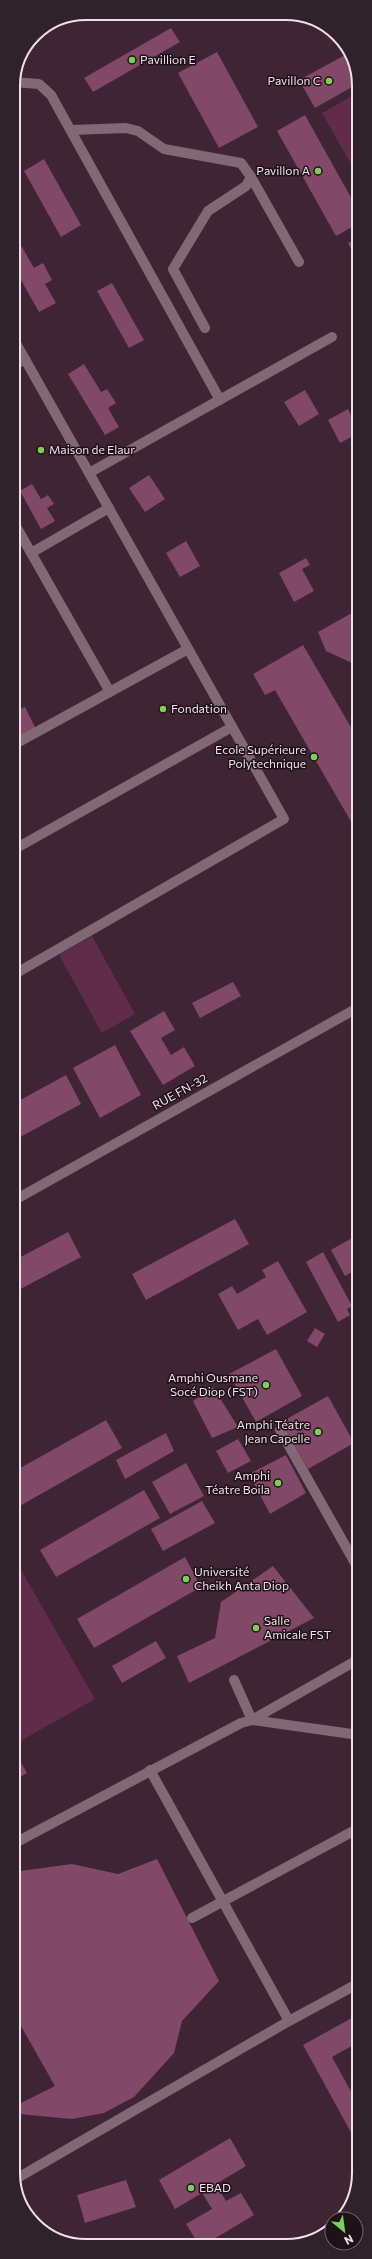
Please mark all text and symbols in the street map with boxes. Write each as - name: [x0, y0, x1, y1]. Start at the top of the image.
- place label: Pavillion E: [140, 52, 196, 66]
- marker: Pavillion E: [127, 55, 137, 65]
- place label: Pavillon C: [267, 73, 321, 87]
- marker: Pavillon C: [324, 76, 334, 86]
- place label: Pavillon A: [256, 163, 310, 177]
- marker: Pavillon A: [313, 166, 323, 176]
- place label: Maison de Elaur: [49, 442, 135, 456]
- marker: Maison de Elaur: [36, 445, 46, 455]
- place label: Fondation: [171, 701, 227, 715]
- marker: Fondation: [158, 704, 168, 714]
- place label: Ecole Supérieure Polytechnique: [215, 742, 306, 770]
- marker: Ecole Supérieure Polytechnique: [309, 752, 319, 762]
- street label: RUE FN-32: [150, 1070, 210, 1112]
- place label: Amphi Ousmane Socé Diop (FST): [168, 1370, 258, 1398]
- marker: Amphi Ousmane Socé Diop (FST): [261, 1380, 271, 1390]
- place label: Amphi Téatre Jean Capelle: [237, 1417, 310, 1446]
- marker: Amphi Téatre Jean Capelle: [313, 1427, 323, 1437]
- place label: Amphi Téatre Boila: [205, 1468, 270, 1496]
- marker: Amphi Téatre Boila: [273, 1478, 283, 1488]
- place label: Université Cheikh Anta Diop: [194, 1564, 289, 1592]
- marker: Université Cheikh Anta Diop: [181, 1574, 191, 1584]
- place label: Salle Amicale FST: [264, 1613, 331, 1641]
- marker: Salle Amicale FST: [251, 1623, 261, 1633]
- place label: EBAD: [199, 2180, 231, 2194]
- marker: EBAD: [186, 2183, 196, 2193]
- north arrow: [324, 2211, 364, 2251]
- text: N: [342, 2232, 356, 2248]

